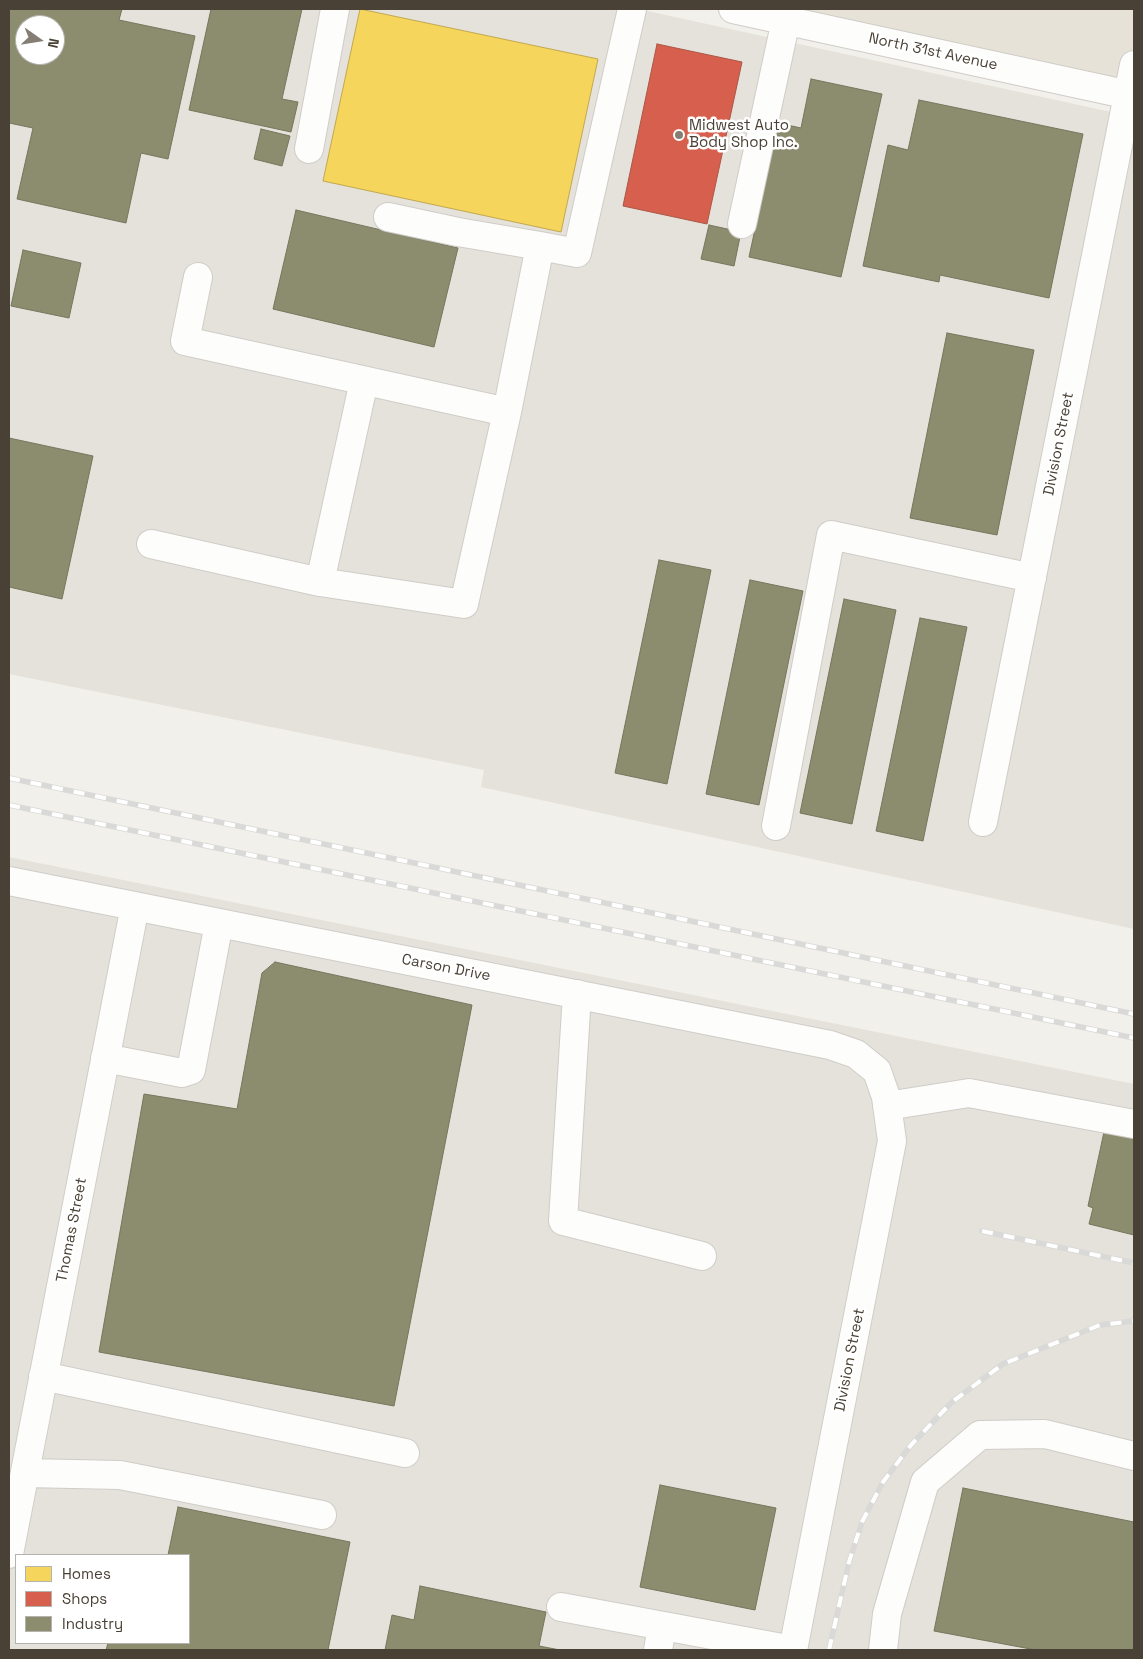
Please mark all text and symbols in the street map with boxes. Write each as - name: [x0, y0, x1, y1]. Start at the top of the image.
- north arrow: [15, 15, 65, 65]
- street label: North 31st Avenue: [867, 30, 999, 74]
- text: N: [44, 37, 63, 50]
- place label: Midwest Auto Body Shop Inc.: [689, 117, 798, 152]
- marker: Midwest Auto Body Shop Inc.: [673, 129, 685, 141]
- street label: Division Street: [1040, 391, 1078, 497]
- street label: Carson Drive: [400, 951, 492, 985]
- street label: Thomas Street: [53, 1176, 91, 1284]
- street label: Division Street: [831, 1307, 869, 1413]
- legend: [15, 1554, 190, 1644]
- text: Homes: [62, 1564, 111, 1583]
- text: Shops: [62, 1589, 107, 1608]
- text: Industry: [62, 1614, 123, 1633]

